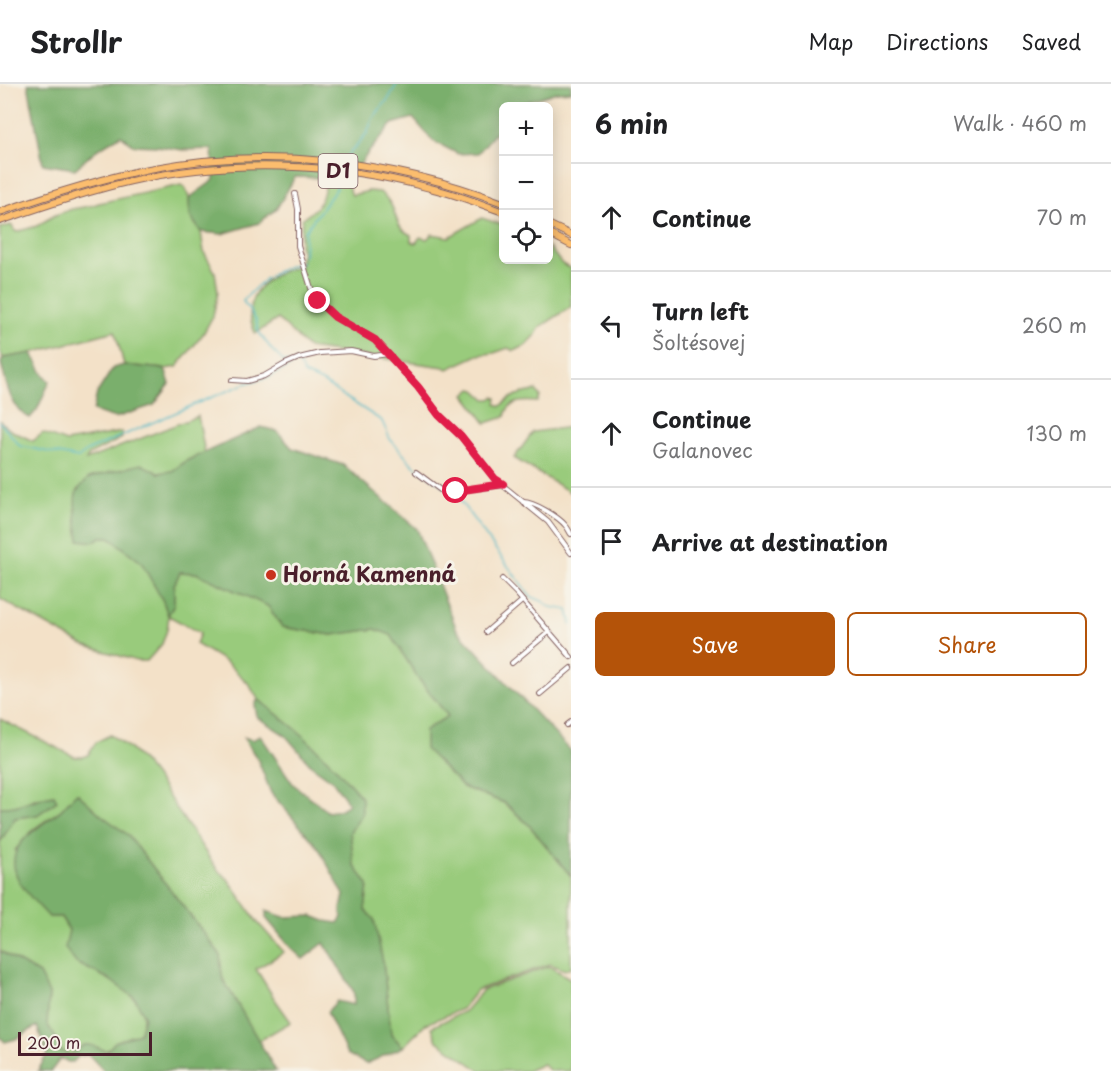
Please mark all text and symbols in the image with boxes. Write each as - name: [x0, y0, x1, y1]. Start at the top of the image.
- text: Strollr: [30, 20, 122, 63]
- text: Map: [808, 25, 853, 57]
- text: Directions: [886, 25, 988, 57]
- text: Saved: [1021, 25, 1081, 57]
- map controls: [499, 102, 553, 264]
- button: +: [499, 102, 553, 156]
- text: 6 min: [595, 104, 668, 143]
- text: Walk · 460 m: [953, 108, 1087, 138]
- road number: D1: [318, 154, 358, 188]
- button: −: [499, 156, 553, 210]
- icon: ahead: [595, 201, 628, 234]
- text: Continue: [652, 201, 751, 234]
- text: 70 m: [1037, 202, 1087, 232]
- button: locate: [499, 210, 553, 264]
- route end: [304, 287, 330, 313]
- text: Turn left: [652, 294, 749, 327]
- icon: left: [595, 309, 628, 342]
- text: 260 m: [1022, 310, 1087, 340]
- text: Šoltésovej: [652, 327, 745, 357]
- text: Continue: [652, 402, 751, 435]
- icon: ahead: [595, 417, 628, 450]
- text: 130 m: [1027, 418, 1087, 448]
- text: Galanovec: [652, 435, 753, 465]
- route start: [442, 477, 468, 503]
- icon: arrive: [595, 525, 628, 558]
- text: Arrive at destination: [652, 525, 888, 558]
- place label: Horná Kamenná: [283, 557, 456, 589]
- marker: Horná Kamenná: [264, 568, 278, 582]
- button: Save: [595, 612, 835, 676]
- button: Share: [847, 612, 1087, 676]
- scale bar: [18, 1029, 152, 1056]
- text: 200 m: [27, 1030, 80, 1054]

